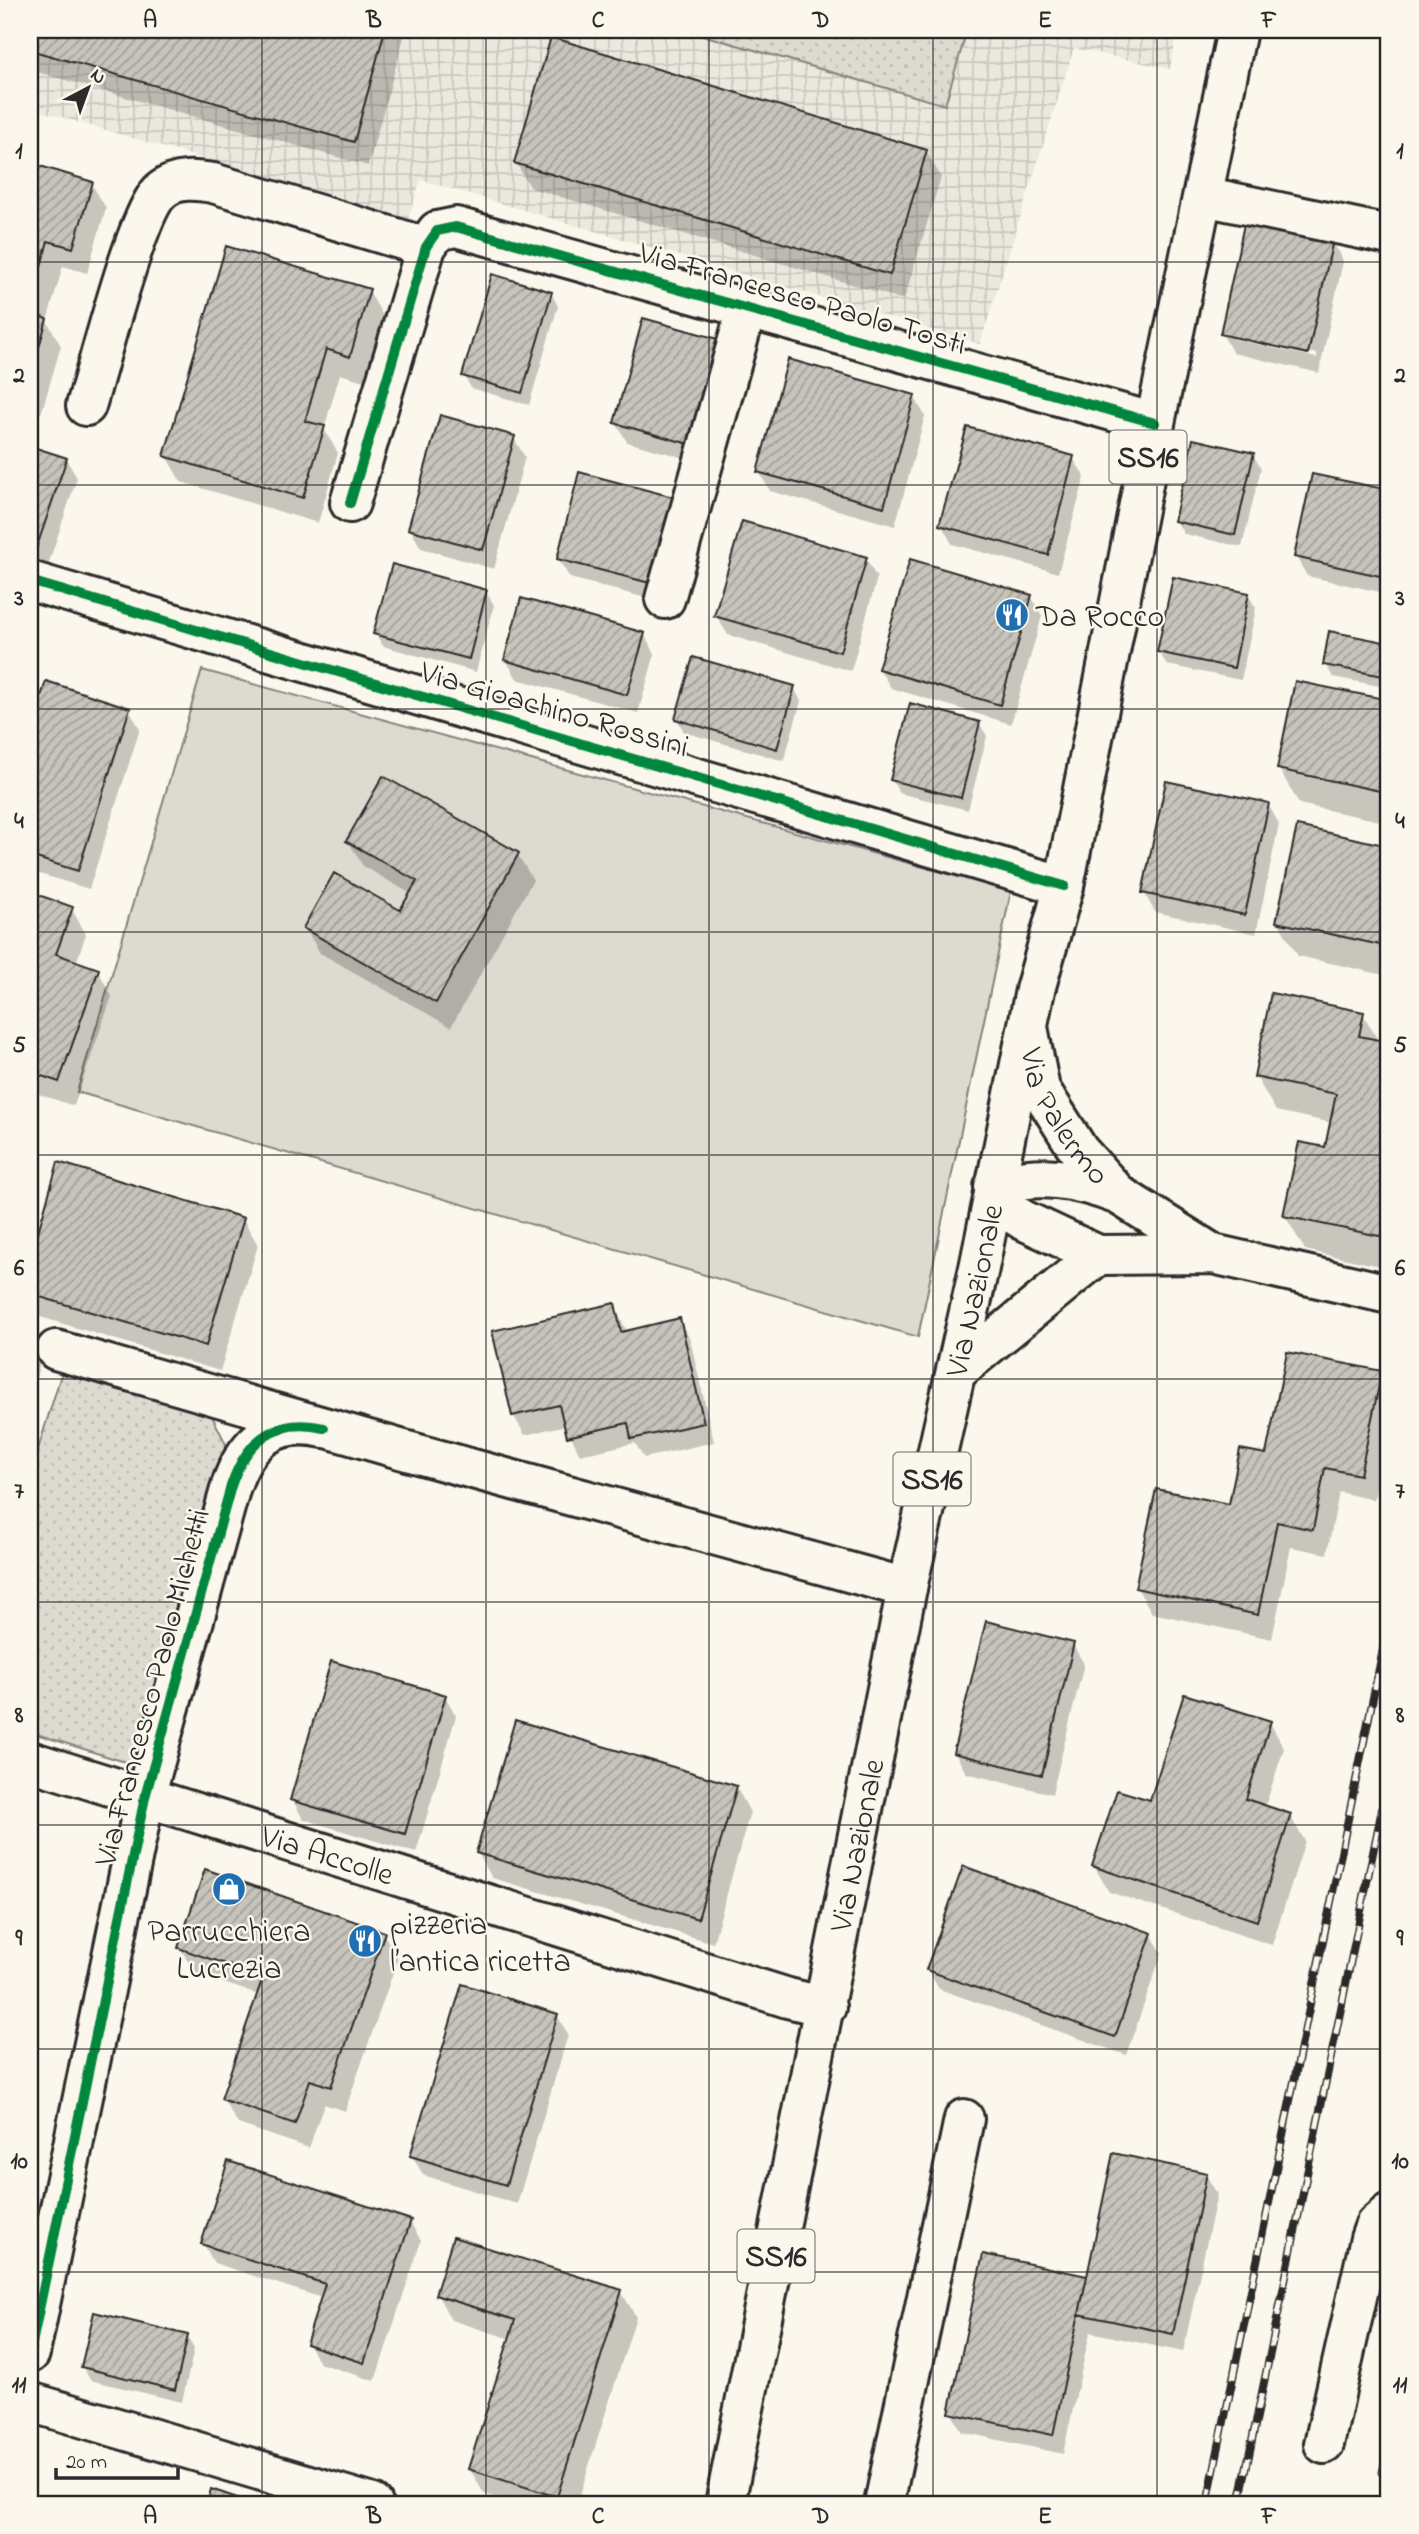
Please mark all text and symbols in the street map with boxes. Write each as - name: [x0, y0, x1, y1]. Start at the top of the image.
- text: A: [143, 5, 157, 38]
- text: B: [365, 5, 382, 38]
- text: C: [592, 5, 605, 38]
- text: D: [812, 5, 829, 38]
- text: E: [1038, 5, 1052, 38]
- text: F: [1261, 5, 1277, 38]
- north arrow: [52, 52, 122, 122]
- text: N: [84, 63, 111, 92]
- text: 1: [15, 136, 23, 169]
- text: 1: [1396, 136, 1404, 169]
- street label: Via Francesco Paolo Tosti: [632, 231, 971, 370]
- text: 2: [12, 360, 25, 393]
- text: 2: [1393, 360, 1406, 393]
- road number: SS16: [1110, 431, 1186, 484]
- text: 3: [13, 583, 24, 616]
- text: 3: [1394, 583, 1405, 616]
- place label: Da Rocco: [1035, 595, 1164, 642]
- restaurant icon: Da Rocco: [993, 596, 1031, 634]
- street label: Via Gioachino Rossini: [413, 650, 694, 772]
- text: 4: [14, 806, 24, 839]
- text: 4: [1395, 806, 1405, 839]
- text: 5: [12, 1030, 26, 1063]
- text: 5: [1393, 1030, 1407, 1063]
- street label: Via Palermo: [1005, 1043, 1119, 1197]
- street label: Via Nazionale: [935, 1200, 1018, 1383]
- text: 6: [14, 1253, 25, 1286]
- text: 6: [1395, 1253, 1406, 1286]
- road number: SS16: [894, 1452, 970, 1506]
- text: 7: [14, 1476, 24, 1509]
- text: 7: [1395, 1476, 1405, 1509]
- street label: Via Francesco Paolo Michetti: [84, 1504, 225, 1873]
- text: 8: [14, 1700, 24, 1733]
- text: 8: [1395, 1700, 1405, 1733]
- street label: Via Nazionale: [819, 1754, 900, 1937]
- street label: Via Accolle: [254, 1814, 400, 1900]
- shop icon: Parrucchiera Lucrezia: [210, 1870, 248, 1908]
- place label: pizzeria l’antica ricetta: [390, 1903, 571, 1987]
- place label: Parrucchiera Lucrezia: [148, 1910, 310, 1994]
- restaurant icon: pizzeria l’antica ricetta: [346, 1922, 384, 1960]
- text: 9: [15, 1923, 24, 1956]
- text: 9: [1396, 1923, 1405, 1956]
- text: 10: [10, 2146, 28, 2179]
- text: 10: [1391, 2146, 1409, 2179]
- road number: SS16: [738, 2230, 814, 2282]
- text: 11: [12, 2370, 27, 2403]
- text: 11: [1393, 2370, 1408, 2403]
- scale bar: [56, 2436, 178, 2480]
- text: 20 m: [66, 2448, 107, 2478]
- text: A: [143, 2501, 157, 2534]
- text: B: [365, 2501, 382, 2534]
- text: C: [592, 2501, 605, 2534]
- text: D: [812, 2501, 829, 2534]
- text: E: [1038, 2501, 1052, 2534]
- text: F: [1261, 2501, 1277, 2534]

